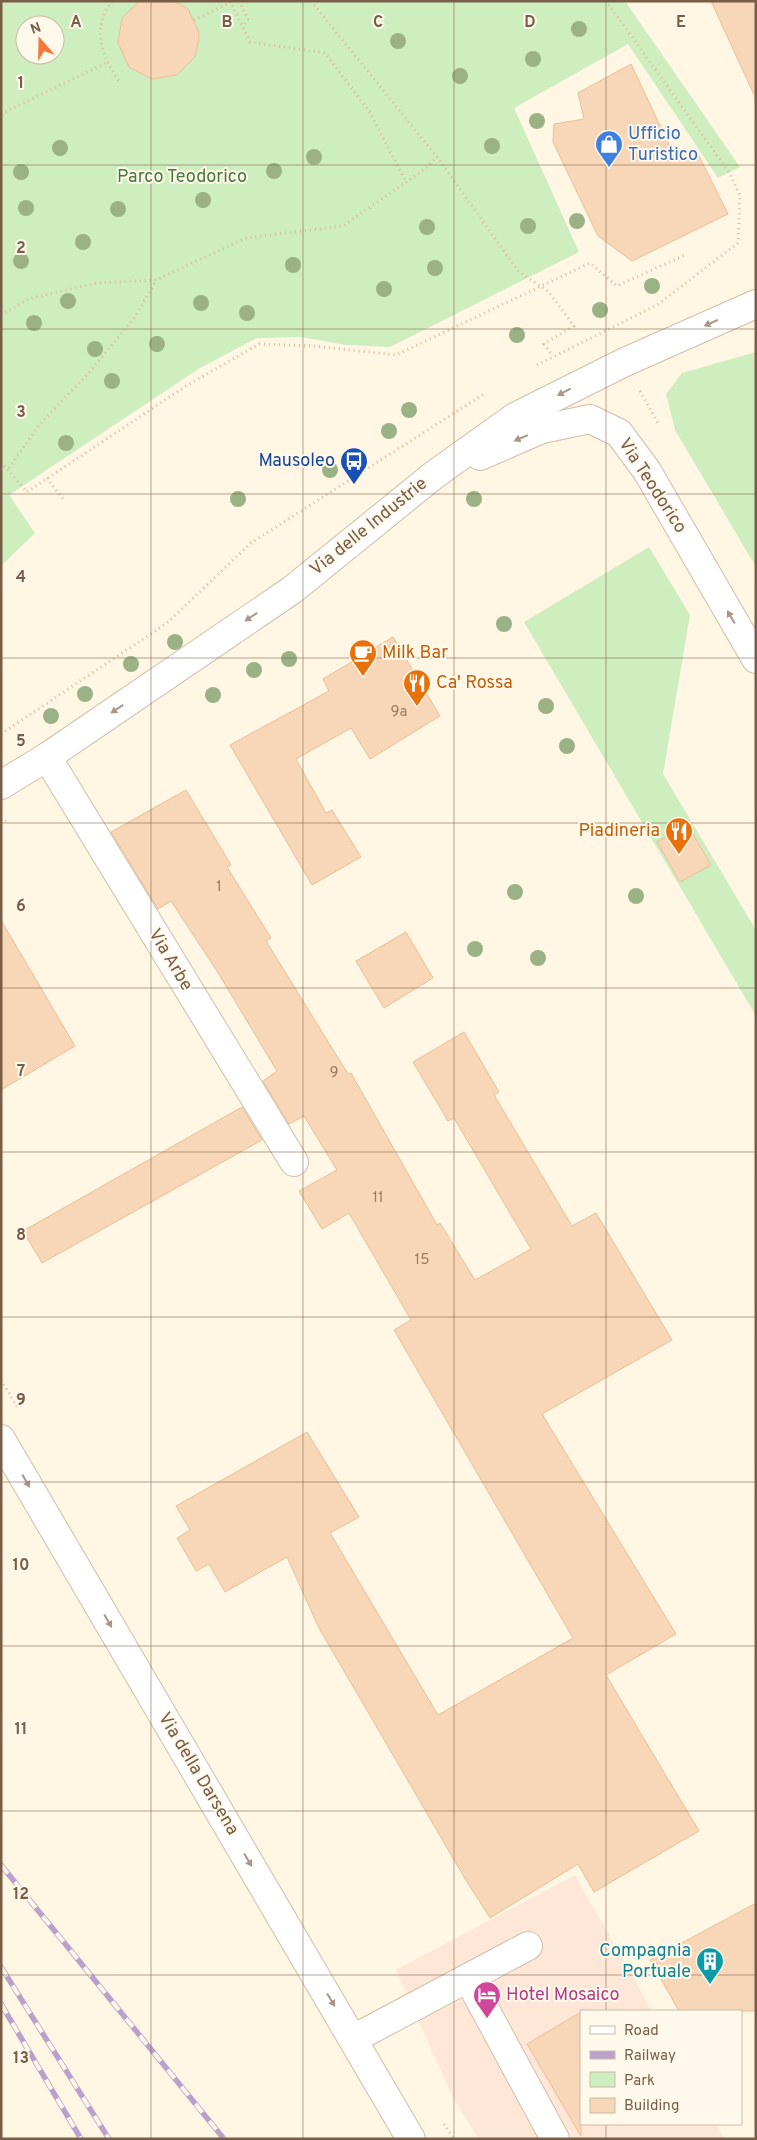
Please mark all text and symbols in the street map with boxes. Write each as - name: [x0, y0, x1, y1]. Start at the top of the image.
- text: A: [70, 13, 82, 33]
- text: B: [221, 13, 233, 33]
- text: C: [373, 13, 383, 33]
- text: D: [524, 13, 536, 33]
- text: E: [676, 13, 686, 33]
- north arrow: [15, 15, 65, 65]
- text: N: [28, 19, 44, 39]
- text: 1: [18, 74, 24, 94]
- place label: Ufficio Turistico: [628, 123, 698, 167]
- shop icon: Ufficio Turistico: [594, 129, 624, 168]
- park label: Parco Teodorico: [117, 166, 247, 189]
- text: 2: [16, 239, 26, 259]
- one-way arrow: [704, 320, 718, 328]
- one-way arrow: [557, 388, 571, 396]
- text: 3: [16, 403, 26, 423]
- street label: Via Teodorico: [613, 434, 691, 538]
- one-way arrow: [514, 435, 528, 443]
- bus stop icon: Mausoleo: [339, 446, 369, 485]
- place label: Mausoleo: [258, 450, 335, 473]
- street label: Via delle Industrie: [306, 473, 432, 581]
- text: 4: [16, 568, 26, 588]
- one-way arrow: [727, 611, 736, 624]
- one-way arrow: [245, 612, 258, 622]
- cafe icon: Milk Bar: [348, 638, 378, 677]
- place label: Milk Bar: [382, 642, 448, 665]
- restaurant icon: Ca' Rossa: [402, 668, 432, 707]
- place label: Ca' Rossa: [436, 672, 513, 695]
- house number: 9a: [391, 703, 407, 722]
- one-way arrow: [110, 704, 124, 714]
- text: 5: [16, 732, 26, 752]
- restaurant icon: Piadineria: [664, 816, 694, 855]
- place label: Piadineria: [578, 820, 660, 843]
- house number: 1: [216, 878, 222, 897]
- text: 6: [16, 897, 26, 917]
- street label: Via Arbe: [142, 925, 198, 995]
- text: 7: [17, 1062, 25, 1082]
- house number: 9: [330, 1064, 338, 1083]
- house number: 11: [372, 1189, 384, 1208]
- text: 8: [16, 1226, 26, 1246]
- house number: 15: [415, 1251, 429, 1270]
- text: 9: [16, 1391, 26, 1411]
- one-way arrow: [21, 1474, 30, 1487]
- text: 10: [13, 1556, 29, 1576]
- one-way arrow: [103, 1614, 112, 1628]
- street label: Via della Darsena: [152, 1708, 244, 1840]
- text: 11: [15, 1720, 27, 1740]
- one-way arrow: [244, 1854, 253, 1867]
- text: 12: [13, 1885, 29, 1905]
- place label: Compagnia Portuale: [599, 1940, 691, 1984]
- building icon: Compagnia Portuale: [695, 1946, 725, 1985]
- hotel icon: Hotel Mosaico: [472, 1980, 502, 2019]
- place label: Hotel Mosaico: [506, 1984, 620, 2007]
- one-way arrow: [326, 1994, 335, 2007]
- legend: [580, 2010, 742, 2125]
- text: Road: [624, 2022, 659, 2041]
- text: Railway: [624, 2047, 676, 2066]
- text: 13: [13, 2049, 29, 2069]
- text: Park: [624, 2072, 655, 2091]
- text: Building: [624, 2097, 679, 2116]

